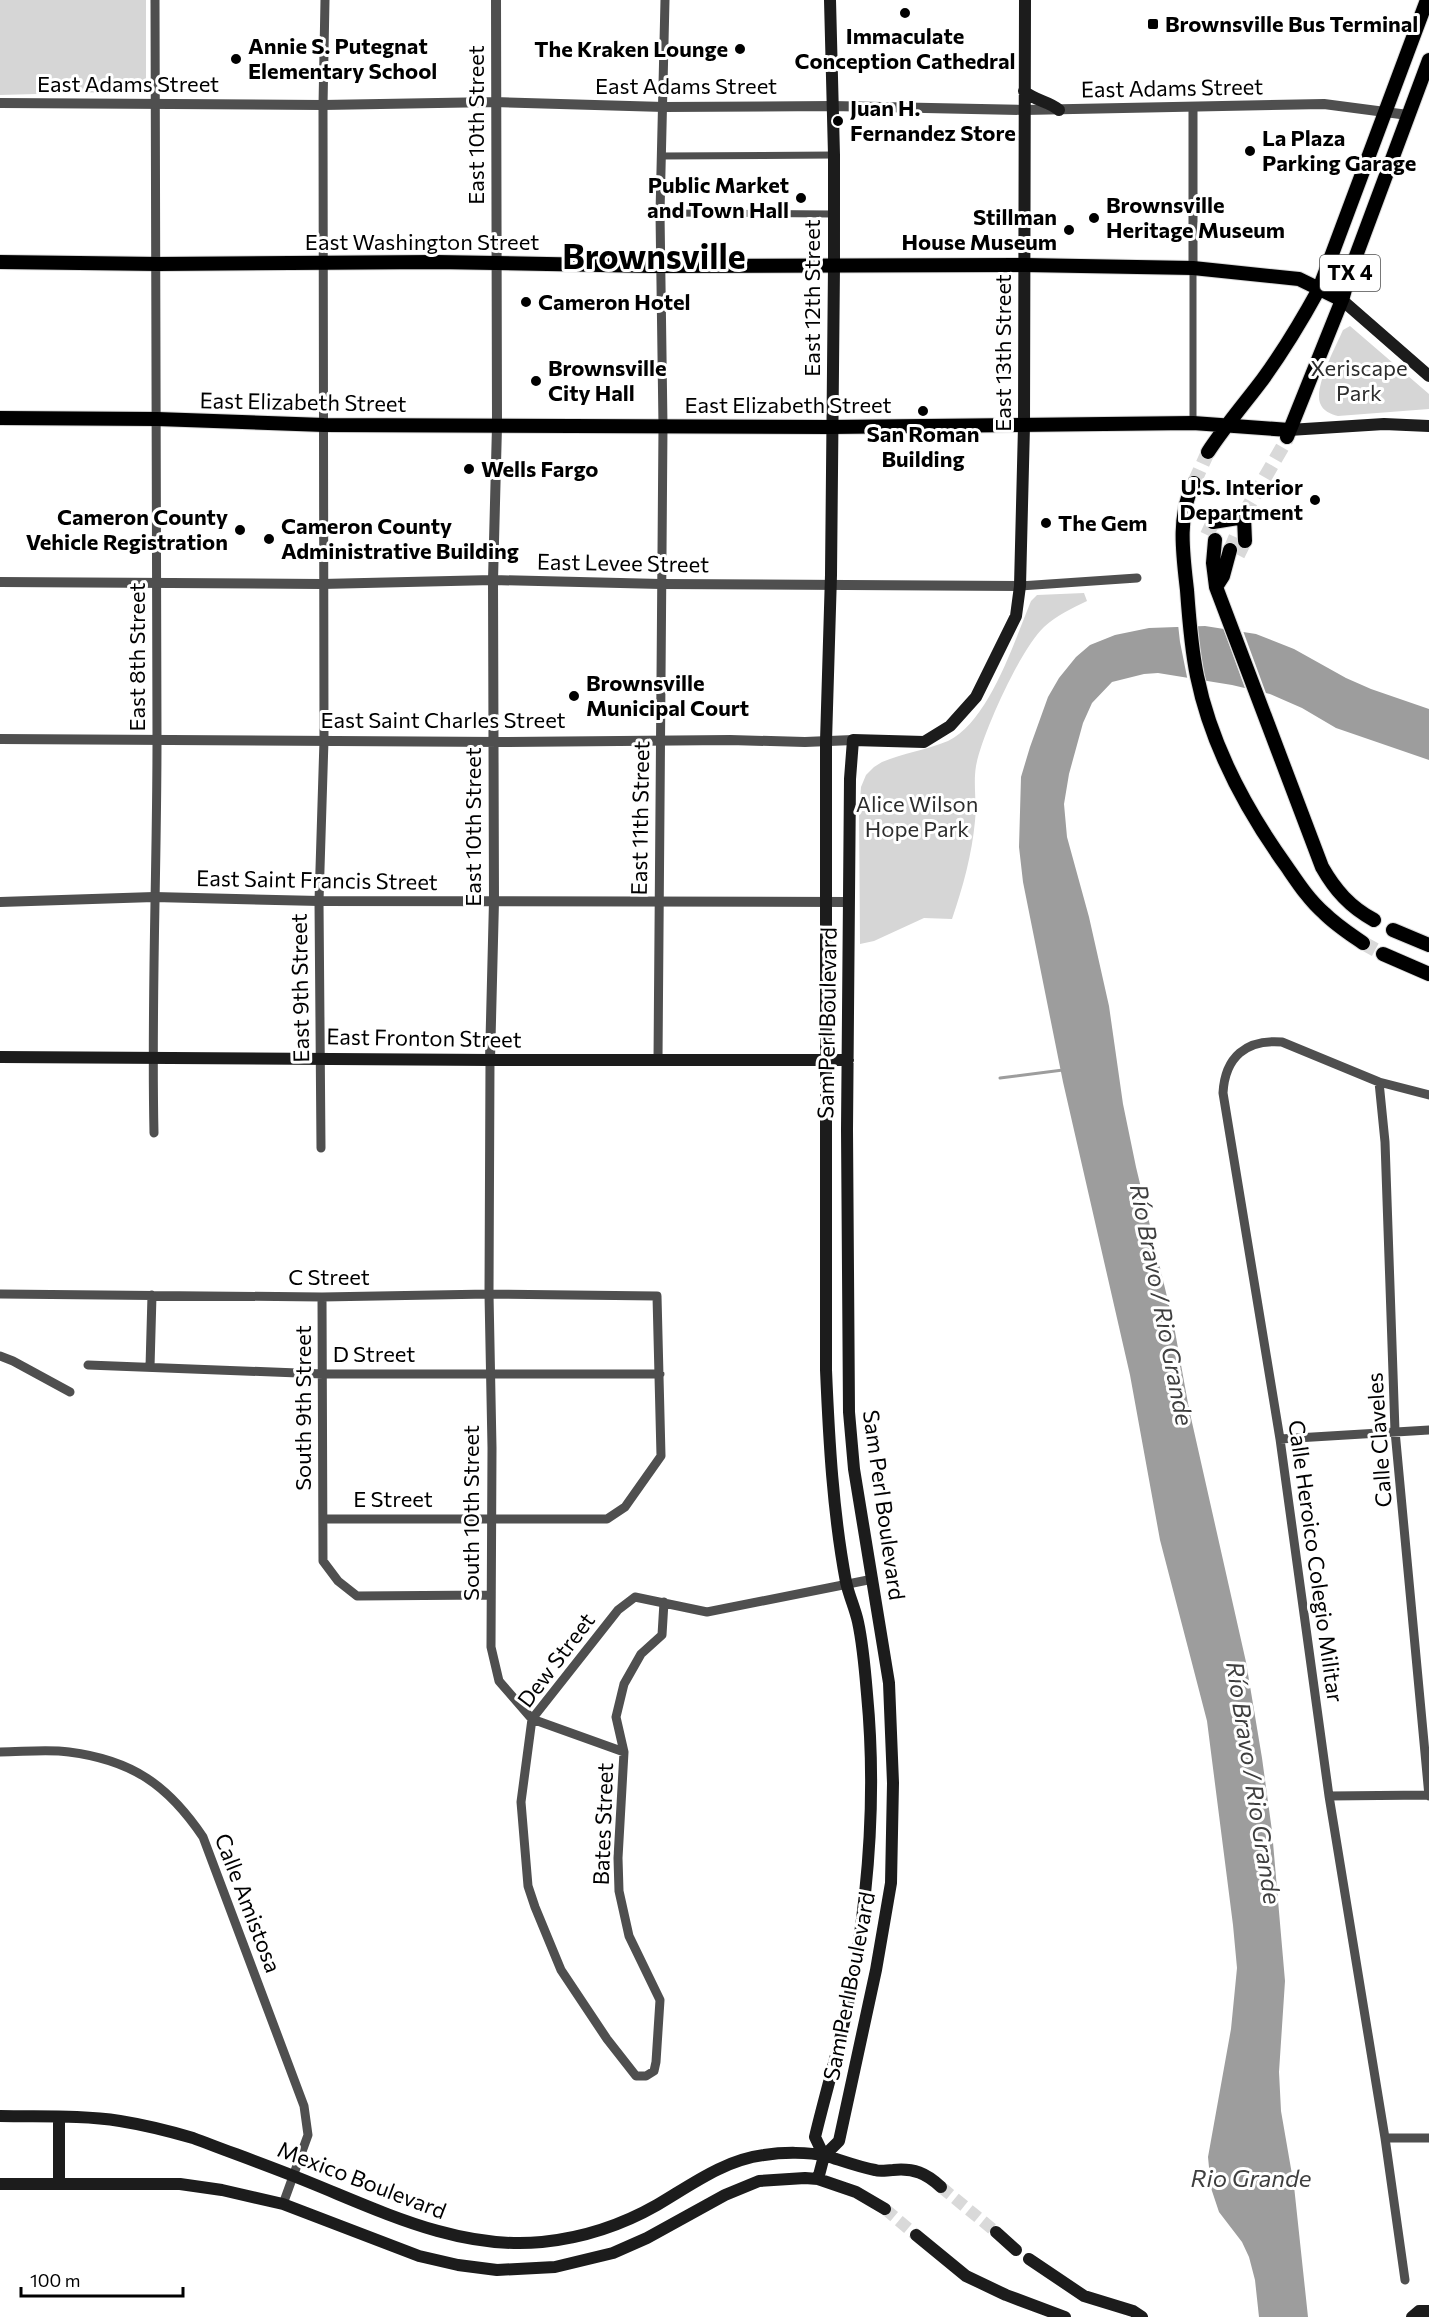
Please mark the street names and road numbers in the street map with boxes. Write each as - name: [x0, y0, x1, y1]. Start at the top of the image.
- street label: East 10th Street: [462, 45, 489, 205]
- street label: East Adams Street: [37, 70, 219, 97]
- street label: East Adams Street: [595, 72, 777, 99]
- street label: East Adams Street: [1081, 72, 1263, 103]
- street label: East 12th Street: [798, 219, 825, 377]
- street label: East Washington Street: [305, 228, 539, 255]
- road number: TX 4: [1320, 255, 1380, 291]
- street label: East 13th Street: [989, 274, 1016, 432]
- street label: East Elizabeth Street: [199, 386, 407, 417]
- street label: East Elizabeth Street: [685, 391, 891, 418]
- street label: East Levee Street: [537, 547, 709, 578]
- street label: East 8th Street: [123, 582, 150, 732]
- street label: East Saint Charles Street: [320, 706, 566, 733]
- street label: East 11th Street: [625, 740, 654, 896]
- street label: East 10th Street: [459, 747, 486, 907]
- street label: East Saint Francis Street: [196, 864, 438, 895]
- street label: East 9th Street: [285, 913, 314, 1063]
- street label: Sam Perl Boulevard: [811, 927, 842, 1119]
- street label: East Fronton Street: [326, 1022, 522, 1053]
- street label: C Street: [288, 1263, 370, 1290]
- street label: South 9th Street: [289, 1325, 316, 1491]
- street label: D Street: [333, 1340, 415, 1367]
- street label: Calle Claveles: [1360, 1372, 1397, 1508]
- street label: Sam Perl Boulevard: [858, 1408, 911, 1602]
- street label: Calle Heroico Colegio Militar: [1283, 1418, 1350, 1704]
- street label: South 10th Street: [457, 1425, 484, 1601]
- street label: E Street: [353, 1485, 433, 1512]
- street label: Dew Street: [511, 1607, 600, 1712]
- street label: Bates Street: [587, 1762, 618, 1886]
- street label: Calle Amistosa: [210, 1829, 287, 1976]
- street label: Sam Perl Boulevard: [817, 1889, 880, 2083]
- street label: Mexico Boulevard: [274, 2135, 450, 2224]

